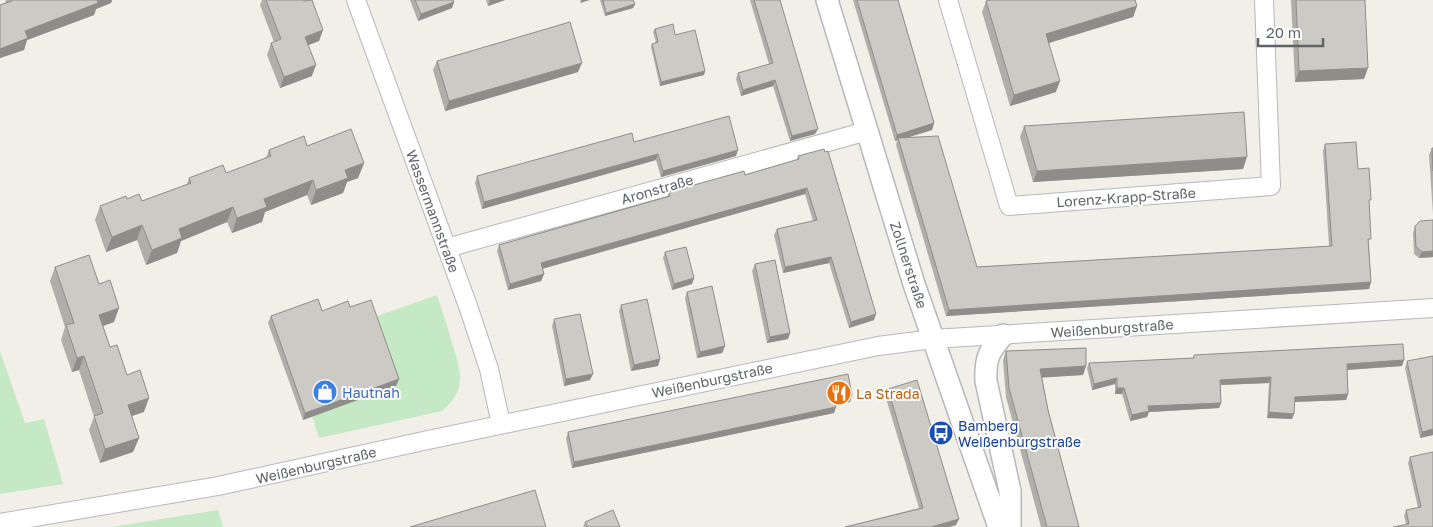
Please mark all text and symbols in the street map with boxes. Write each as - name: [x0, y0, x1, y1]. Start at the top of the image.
- scale bar: [1258, 15, 1323, 47]
- text: 20 m: [1266, 23, 1301, 41]
- street label: Wassermannstraße: [403, 147, 463, 275]
- street label: Aronstraße: [619, 171, 695, 207]
- street label: Lorenz-Krapp-Straße: [1056, 184, 1196, 210]
- street label: Zollnerstraße: [887, 219, 931, 311]
- street label: Weißenburgstraße: [1050, 315, 1174, 341]
- street label: Weißenburgstraße: [650, 359, 774, 401]
- shop icon: Hautnah: [312, 379, 338, 405]
- restaurant icon: La Strada: [826, 380, 852, 406]
- place label: Hautnah: [342, 384, 400, 401]
- place label: La Strada: [856, 385, 920, 402]
- place label: Bamberg Weißenburgstraße: [958, 417, 1081, 450]
- bus stop icon: Bamberg Weißenburgstraße: [928, 420, 954, 446]
- street label: Weißenburgstraße: [254, 443, 378, 487]

